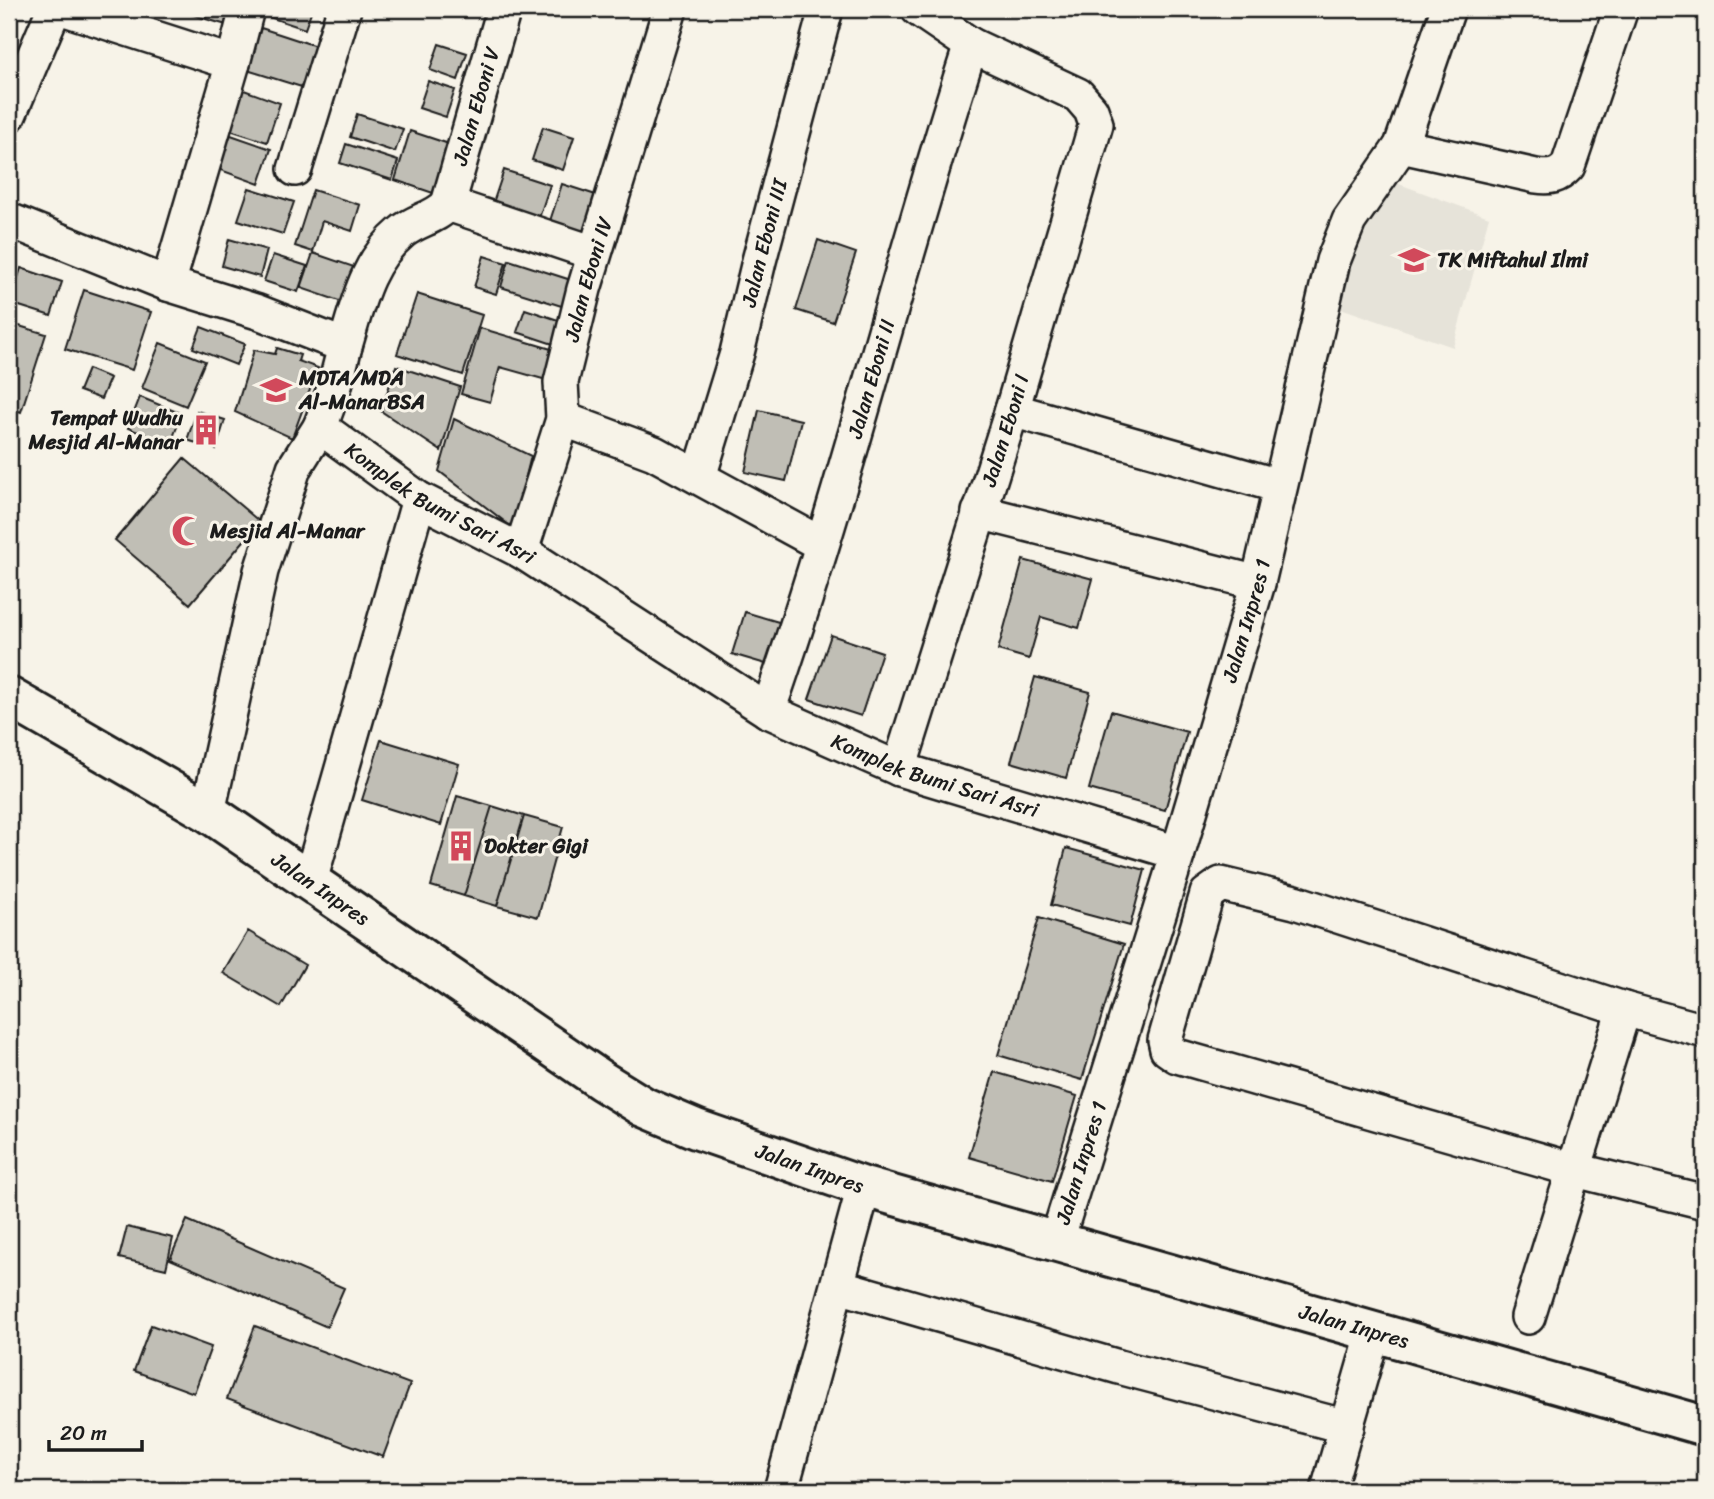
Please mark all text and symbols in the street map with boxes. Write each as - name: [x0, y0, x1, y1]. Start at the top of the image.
- street label: Jalan Eboni V: [441, 42, 511, 171]
- street label: Jalan Eboni III: [729, 173, 799, 312]
- street label: Jalan Eboni IV: [552, 211, 624, 347]
- place label: TK Miftahul Ilmi: [1437, 241, 1589, 279]
- school or university icon: TK Miftahul Ilmi: [1397, 243, 1431, 277]
- street label: Jalan Eboni II: [836, 314, 907, 444]
- place label: MDTA/MDA Al-ManarBSA: [298, 359, 425, 421]
- street label: Jalan Eboni I: [970, 369, 1041, 492]
- school or university icon: MDTA/MDA Al-ManarBSA: [259, 373, 293, 407]
- place label: Tempat Wudhu Mesjid Al-Manar: [28, 399, 184, 461]
- building icon: Tempat Wudhu Mesjid Al-Manar: [189, 413, 223, 447]
- street label: Komplek Bumi Sari Asri: [336, 432, 545, 575]
- place label: Mesjid Al-Manar: [209, 512, 366, 550]
- mosque icon: Mesjid Al-Manar: [170, 514, 204, 548]
- street label: Jalan Inpres 1: [1210, 555, 1282, 688]
- street label: Komplek Bumi Sari Asri: [825, 722, 1044, 829]
- place label: Dokter Gigi: [484, 827, 589, 865]
- building icon: Dokter Gigi: [444, 829, 478, 863]
- street label: Jalan Inpres: [262, 841, 378, 936]
- street label: Jalan Inpres 1: [1044, 1097, 1118, 1230]
- street label: Jalan Inpres: [749, 1132, 869, 1205]
- street label: Jalan Inpres: [1294, 1292, 1414, 1360]
- scale bar: [49, 1408, 142, 1452]
- text: 20 m: [60, 1414, 107, 1452]

